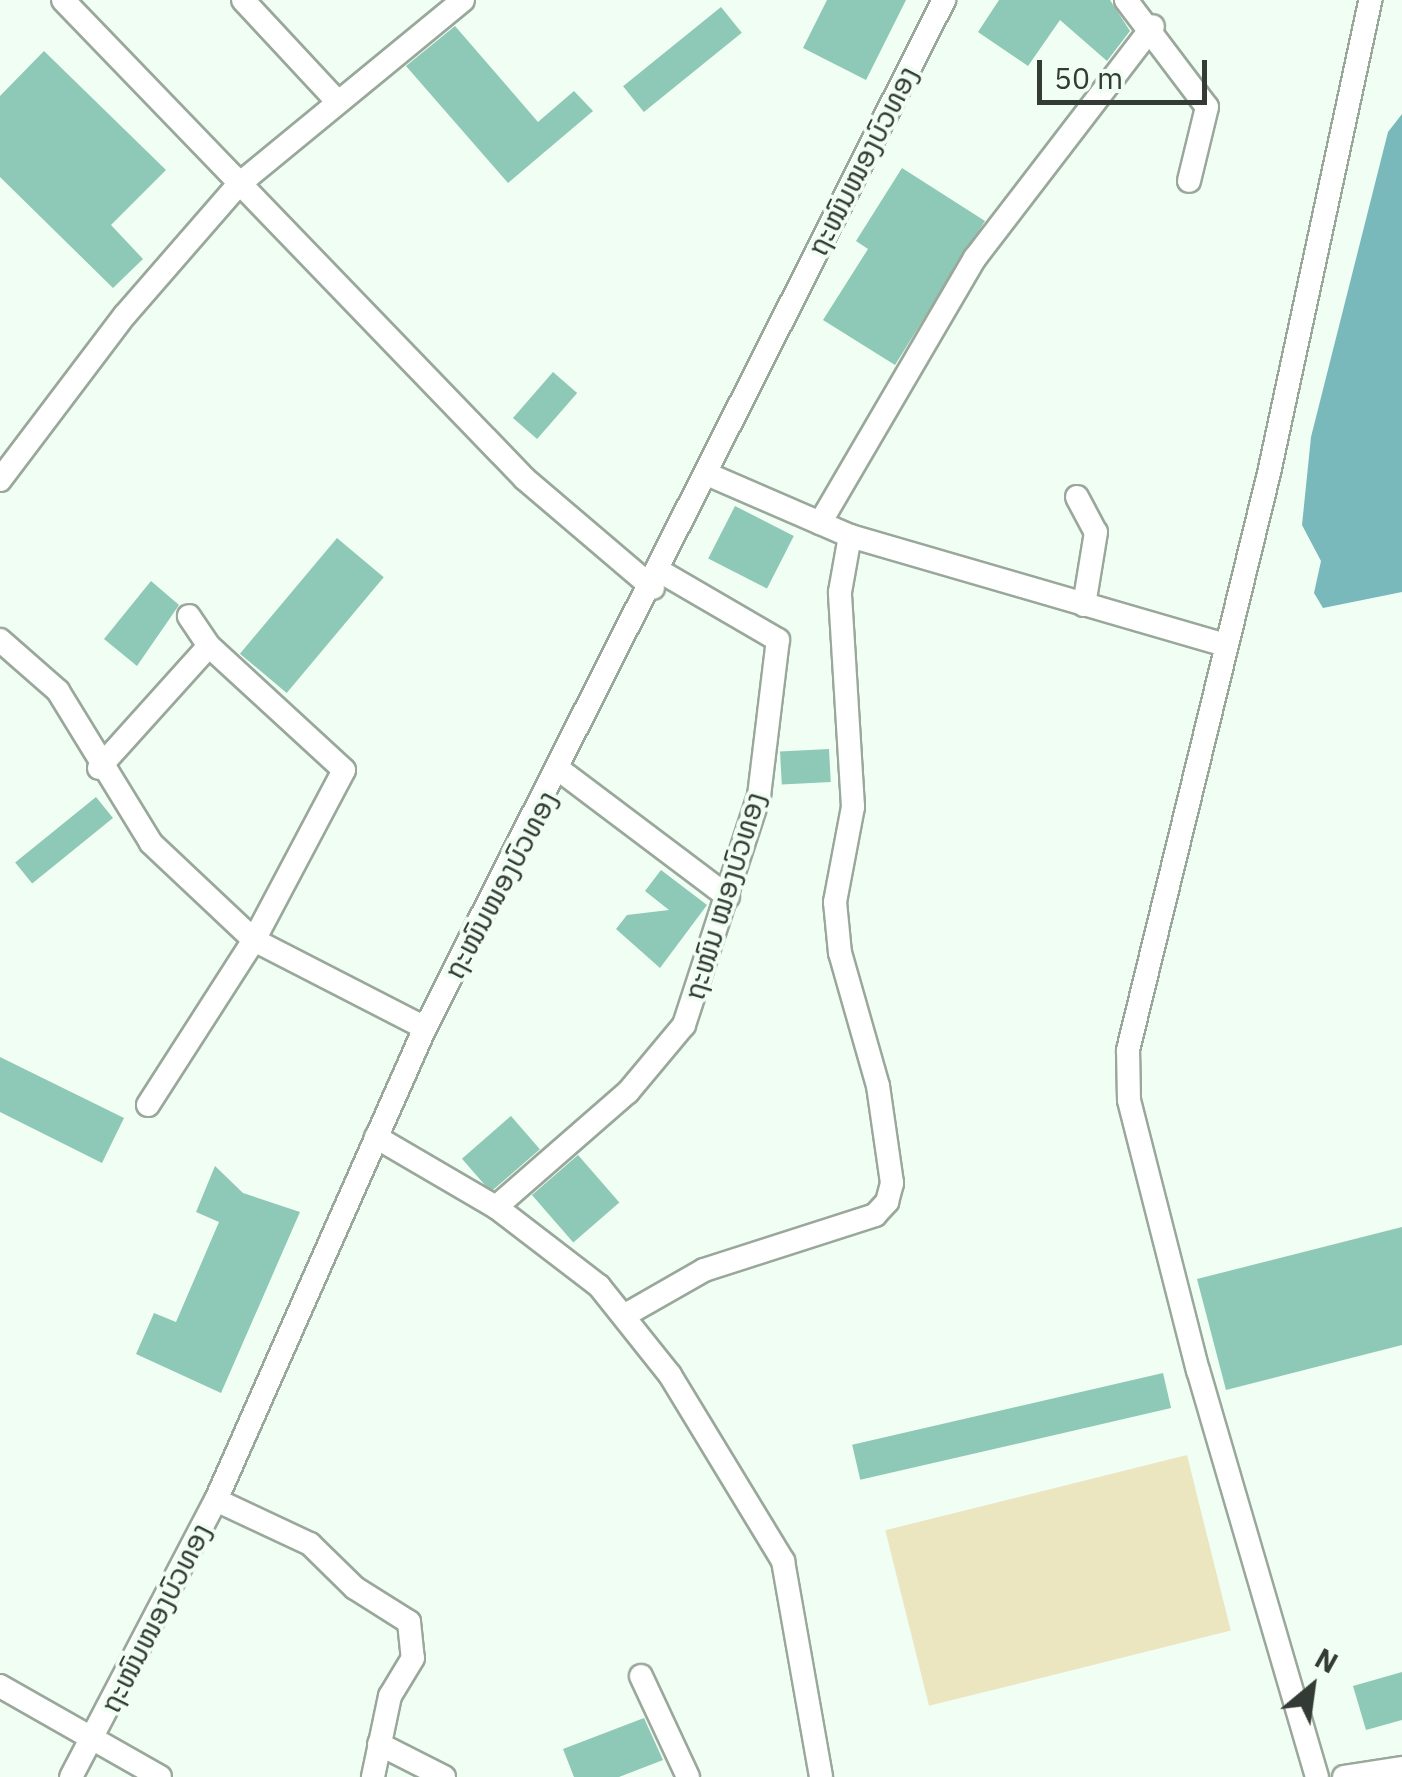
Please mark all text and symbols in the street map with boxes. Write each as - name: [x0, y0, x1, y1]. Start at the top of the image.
- scale bar: [1042, 40, 1212, 102]
- text: 50 m: [1054, 58, 1123, 97]
- street label: ຖະໜົນໜອງບົວທອງ: [801, 61, 925, 261]
- street label: ຖະໜົນໜອງບົວທອງ: [437, 785, 565, 985]
- street label: ຖະໜົນ ໝອງບົວທອງ: [677, 788, 773, 1004]
- street label: ຖະໜົນໜອງບົວທອງ: [94, 1518, 218, 1718]
- north arrow: [1262, 1637, 1362, 1737]
- text: N: [1309, 1639, 1345, 1681]

